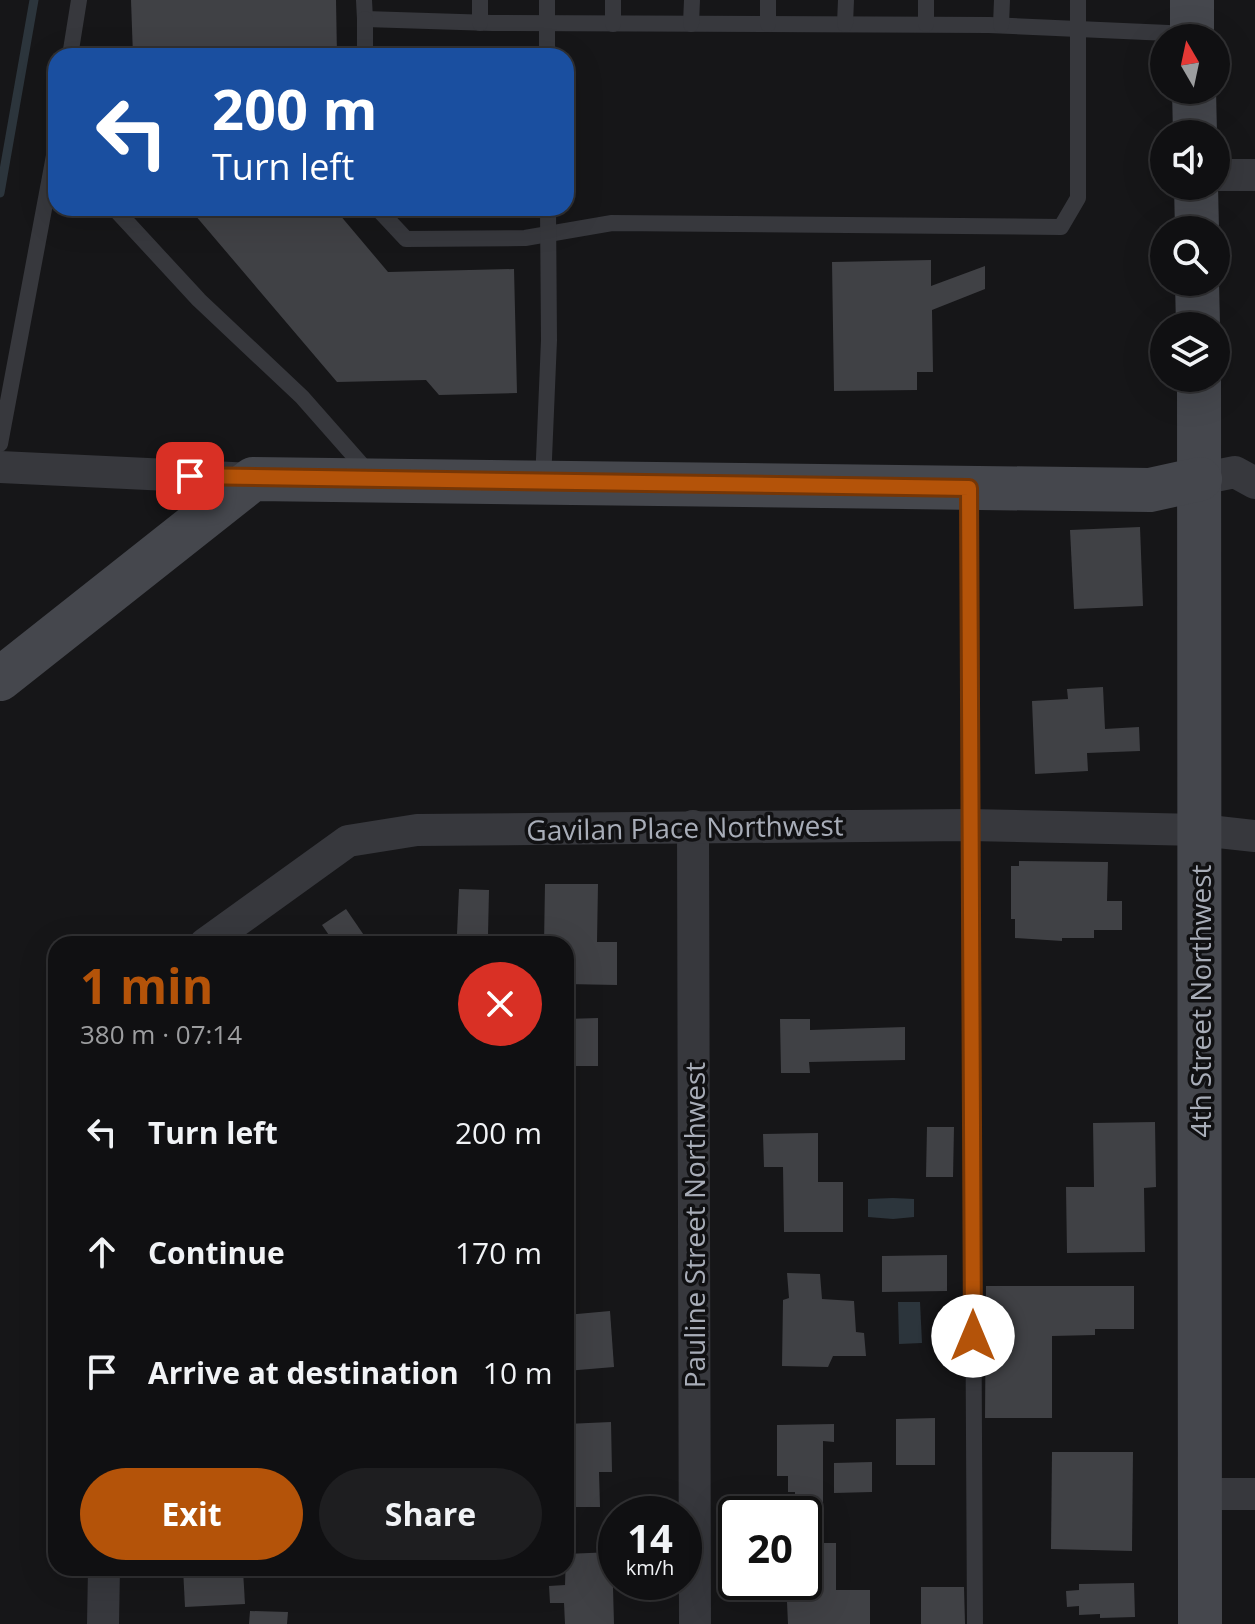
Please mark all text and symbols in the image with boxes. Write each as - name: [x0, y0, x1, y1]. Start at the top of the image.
- north arrow: [1150, 24, 1230, 104]
- map controls: [1150, 24, 1230, 392]
- text: 200 m: [212, 70, 378, 146]
- icon: left: [80, 80, 184, 184]
- button: sound: [1150, 120, 1230, 200]
- text: Turn left: [212, 142, 354, 191]
- button: search: [1150, 216, 1230, 296]
- button: layers: [1150, 312, 1230, 392]
- pin: [156, 442, 224, 510]
- icon: arrive: [168, 454, 212, 498]
- street label: Gavilan Place Northwest: [526, 805, 844, 849]
- street label: 4th Street Northwest: [1181, 864, 1219, 1138]
- text: 1 min: [80, 953, 213, 1018]
- button: close: [458, 962, 542, 1046]
- text: 380 m · 07:14: [80, 1016, 242, 1052]
- street label: Pauline Street Northwest: [675, 1062, 713, 1388]
- icon: left: [80, 1110, 124, 1154]
- text: Turn left: [148, 1112, 278, 1153]
- text: 200 m: [455, 1112, 542, 1153]
- icon: ahead: [80, 1230, 124, 1274]
- text: Continue: [148, 1232, 285, 1273]
- text: 170 m: [455, 1232, 542, 1273]
- position arrow: [931, 1294, 1015, 1378]
- icon: arrive: [80, 1350, 124, 1394]
- text: Arrive at destination: [148, 1352, 459, 1393]
- text: 10 m: [483, 1352, 553, 1393]
- button: Exit: [80, 1468, 303, 1560]
- button: Share: [319, 1468, 542, 1560]
- speed limit sign: 20: [718, 1496, 822, 1600]
- text: 14: [627, 1510, 673, 1565]
- text: km/h: [626, 1554, 674, 1581]

